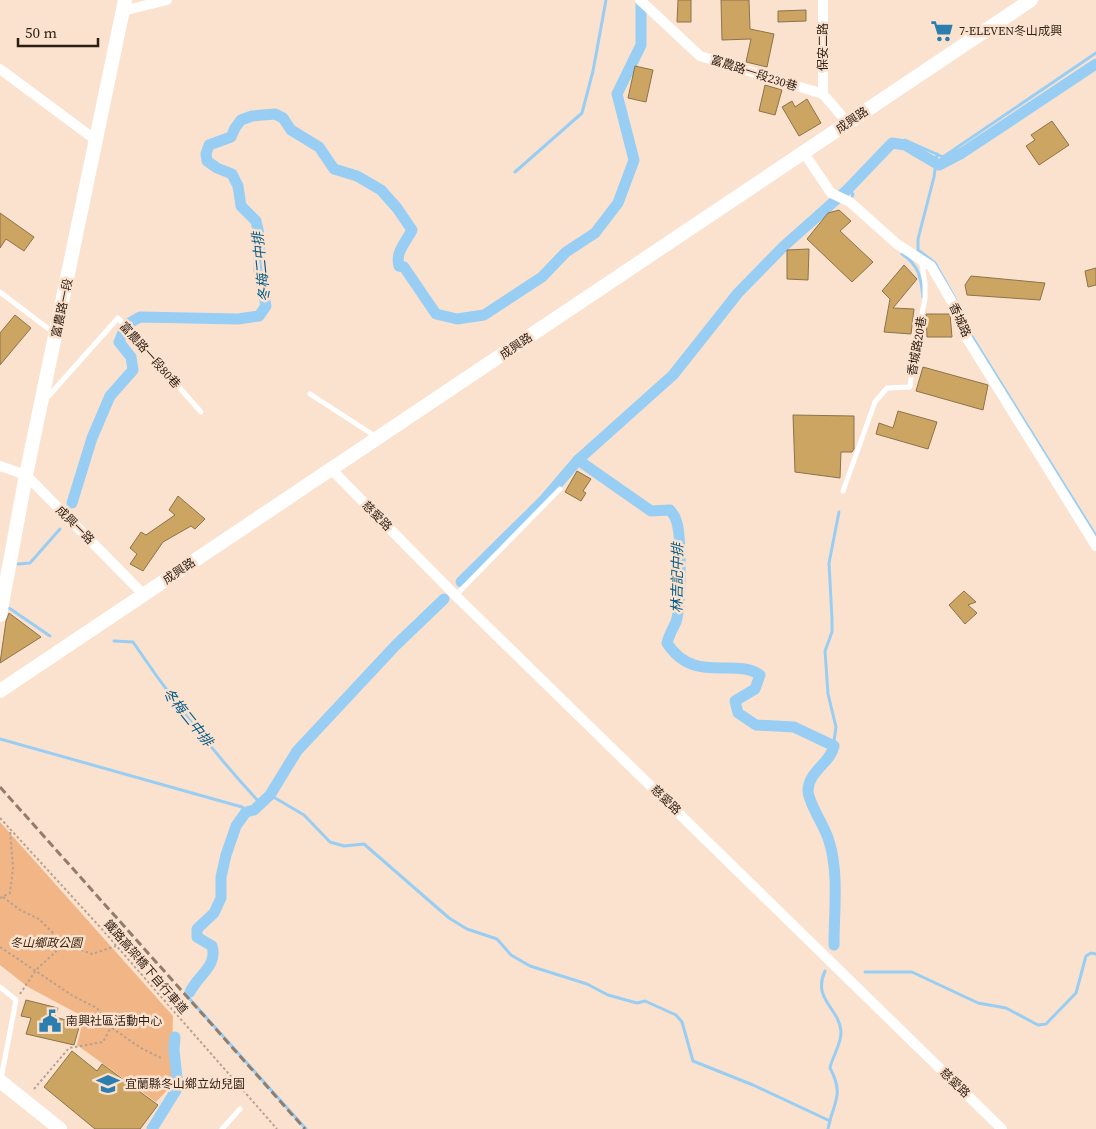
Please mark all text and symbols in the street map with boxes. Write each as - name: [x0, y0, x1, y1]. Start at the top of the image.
- scale bar: [18, 15, 98, 47]
- supermarket icon: 7-ELEVEN冬山成興: [929, 18, 955, 44]
- text: 50 m: [25, 22, 57, 43]
- street label: 保安二路: [815, 23, 831, 71]
- place label: 7-ELEVEN冬山成興: [959, 23, 1062, 39]
- street label: 富農路一段230巷: [709, 51, 799, 95]
- street label: 成興路: [833, 103, 871, 137]
- water label: 冬梅二中排: [247, 229, 275, 303]
- street label: 富農路一段: [48, 277, 76, 339]
- street label: 香城路: [945, 300, 975, 340]
- street label: 香城路20巷: [904, 315, 930, 377]
- street label: 富農路一段80巷: [116, 318, 184, 392]
- street label: 成興路: [497, 329, 535, 363]
- street label: 慈愛路: [359, 498, 395, 534]
- street label: 成興一路: [52, 502, 98, 548]
- water label: 林吉記中排: [666, 541, 688, 613]
- street label: 成興路: [160, 554, 198, 588]
- water label: 冬梅二中排: [158, 684, 219, 752]
- street label: 慈愛路: [647, 782, 685, 818]
- street label: 鐵路高架橋下自行車道: [101, 916, 191, 1018]
- park label: 冬山鄉政公園: [10, 935, 84, 951]
- public building icon: 南興社區活動中心: [37, 1008, 63, 1034]
- place label: 南興社區活動中心: [66, 1013, 162, 1029]
- street label: 慈愛路: [936, 1065, 974, 1101]
- school or university icon: 宜蘭縣冬山鄉立幼兒園: [95, 1071, 121, 1097]
- place label: 宜蘭縣冬山鄉立幼兒園: [125, 1076, 245, 1092]

